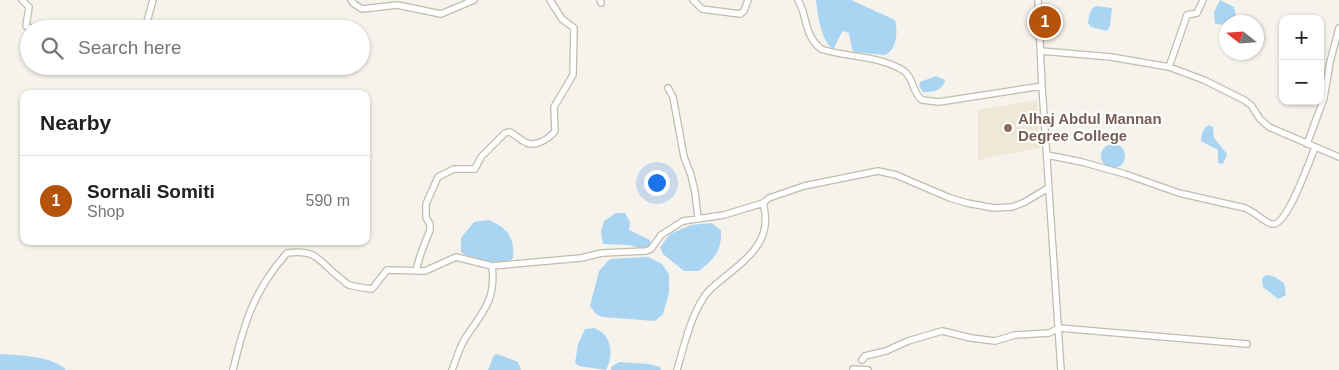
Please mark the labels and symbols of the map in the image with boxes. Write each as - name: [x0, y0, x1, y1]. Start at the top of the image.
- pin: 1: [1029, 3, 1061, 41]
- north arrow: [1219, 15, 1264, 60]
- place label: Alhaj Abdul Mannan Degree College: [1018, 110, 1162, 144]
- marker: Alhaj Abdul Mannan Degree College: [1002, 122, 1014, 134]
- your location: [644, 170, 670, 196]

